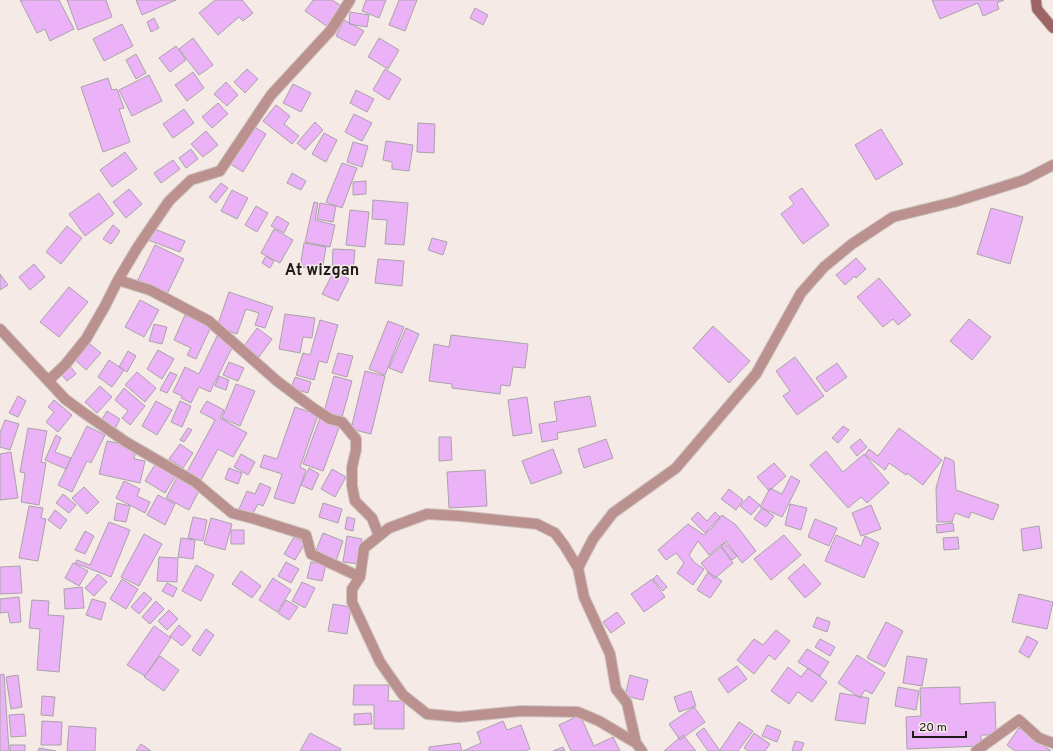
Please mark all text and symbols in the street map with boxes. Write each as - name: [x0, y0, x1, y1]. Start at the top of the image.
- district label: At wizgan: [285, 261, 359, 281]
- scale bar: [913, 713, 966, 739]
- text: 20 m: [919, 720, 947, 736]

